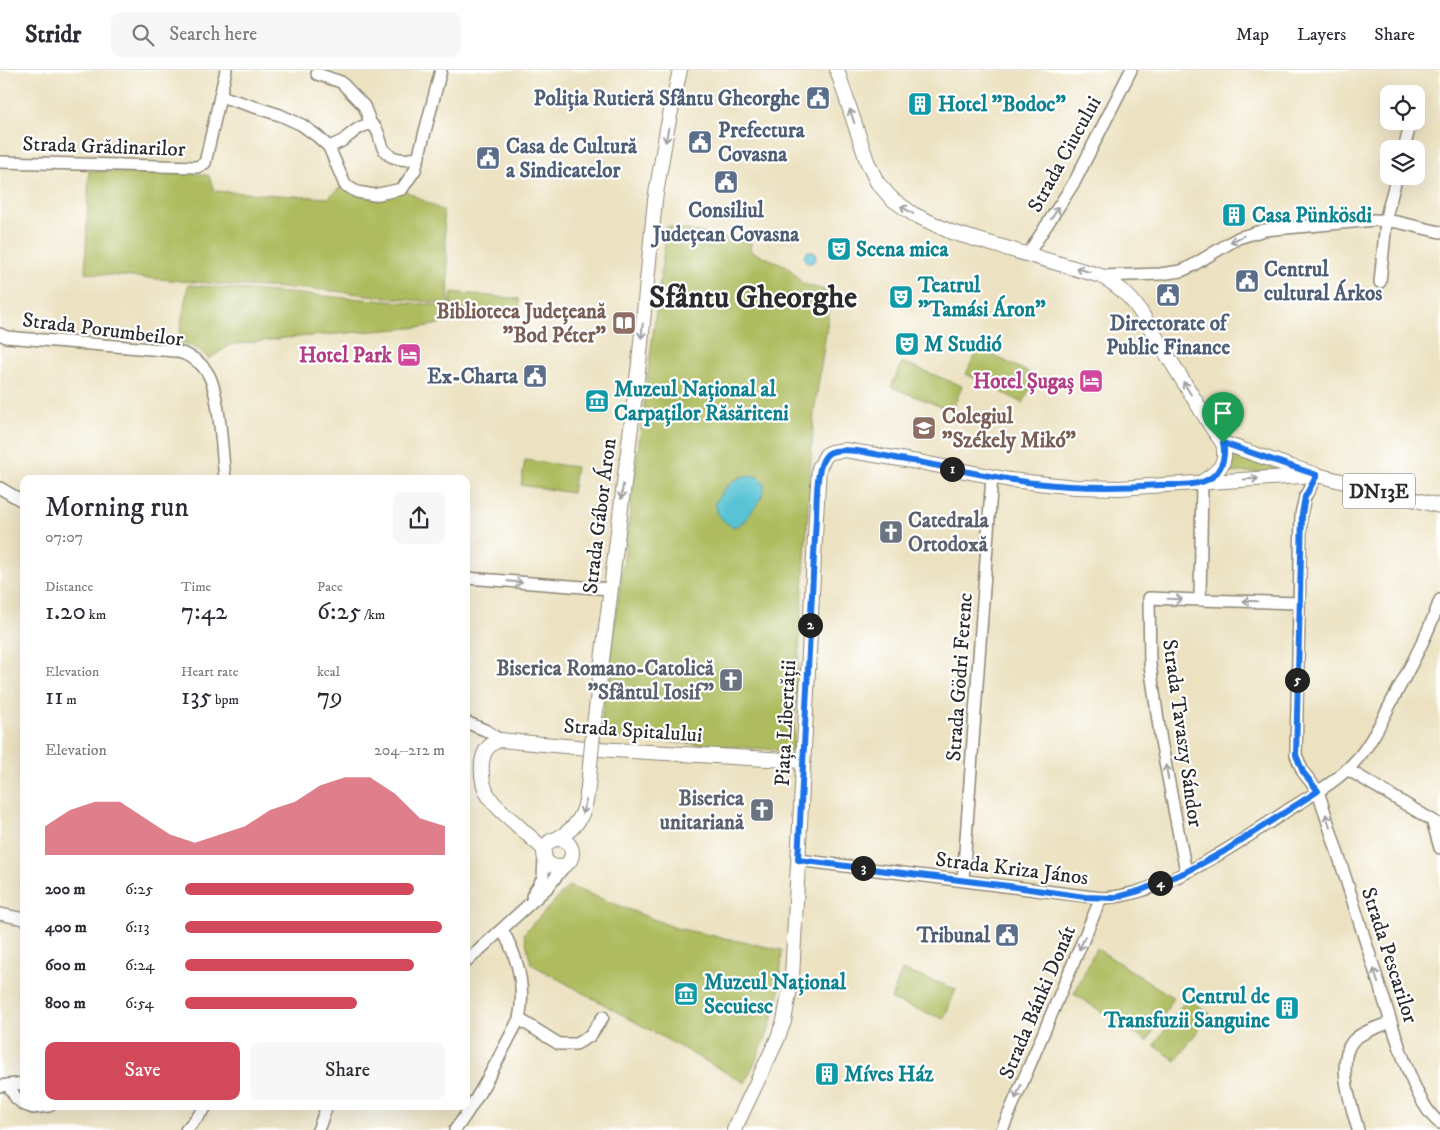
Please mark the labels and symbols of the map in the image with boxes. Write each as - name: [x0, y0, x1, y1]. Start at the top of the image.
- public building icon: Poliția Rutieră Sfântu Gheorghe: [805, 85, 831, 111]
- place label: Poliția Rutieră Sfântu Gheorghe: [534, 86, 800, 112]
- building icon: Hotel "Bodoc": [907, 91, 933, 117]
- place label: Hotel "Bodoc": [938, 92, 1066, 118]
- street label: Strada Ciucului: [1022, 92, 1107, 217]
- one-way arrow: [846, 108, 856, 124]
- place label: Prefectura Covasna: [718, 118, 806, 168]
- one-way arrow: [661, 126, 671, 142]
- public building icon: Prefectura Covasna: [687, 129, 713, 155]
- street label: Strada Grădinarilor: [22, 131, 186, 163]
- place label: Casa de Cultură a Sindicatelor: [506, 134, 638, 184]
- public building icon: Casa de Cultură a Sindicatelor: [475, 145, 501, 171]
- public building icon: Consiliul Județean Covasna: [713, 169, 739, 195]
- place label: Consiliul Județean Covasna: [651, 198, 800, 248]
- building icon: Casa Pünkösdi: [1221, 202, 1247, 228]
- place label: Casa Pünkösdi: [1252, 203, 1373, 229]
- one-way arrow: [900, 205, 914, 215]
- one-way arrow: [1049, 206, 1060, 220]
- one-way arrow: [1230, 235, 1245, 244]
- theatre icon: Scena mica: [826, 236, 852, 262]
- place label: Scena mica: [856, 237, 949, 263]
- place label: Centrul cultural Árkos: [1264, 257, 1382, 307]
- one-way arrow: [1075, 265, 1091, 275]
- public building icon: Centrul cultural Árkos: [1234, 268, 1260, 294]
- place label: Teatrul "Tamási Áron": [917, 273, 1046, 323]
- district label: Sfântu Gheorghe: [649, 279, 857, 317]
- public building icon: Directorate of Public Finance: [1155, 282, 1181, 308]
- theatre icon: Teatrul "Tamási Áron": [888, 284, 914, 310]
- place label: Biblioteca Județeană "Bod Péter": [436, 299, 607, 349]
- street label: Strada Porumbeilor: [21, 307, 185, 353]
- library icon: Biblioteca Județeană "Bod Péter": [611, 310, 637, 336]
- place label: Directorate of Public Finance: [1106, 311, 1230, 361]
- one-way arrow: [637, 322, 647, 338]
- theatre icon: M Studió: [894, 331, 920, 357]
- place label: M Studió: [924, 332, 1002, 358]
- hotel icon: Hotel Park: [396, 342, 422, 368]
- place label: Hotel Park: [299, 343, 393, 369]
- public building icon: Ex-Charta: [522, 363, 548, 389]
- place label: Ex-Charta: [427, 364, 519, 390]
- hotel icon: Hotel Șugaș: [1078, 368, 1104, 394]
- place label: Hotel Șugaș: [973, 369, 1074, 395]
- place label: Muzeul Național al Carpaților Răsăriteni: [614, 377, 789, 427]
- one-way arrow: [1182, 381, 1192, 395]
- museum icon: Muzeul Național al Carpaților Răsăriteni: [584, 388, 610, 414]
- pin: [1202, 392, 1244, 443]
- place label: Colegiul "Székely Mikó": [942, 404, 1077, 454]
- school or university icon: Colegiul "Székely Mikó": [911, 415, 937, 441]
- street label: Strada Gábor Áron: [576, 437, 622, 595]
- pin: 1: [940, 456, 964, 482]
- road number: DN13E: [1343, 474, 1415, 508]
- one-way arrow: [1243, 475, 1259, 484]
- one-way arrow: [617, 484, 627, 500]
- place label: Catedrala Ortodoxă: [908, 508, 990, 558]
- church icon: Catedrala Ortodoxă: [878, 519, 904, 545]
- one-way arrow: [507, 577, 523, 586]
- street label: Strada Gödri Ferenc: [941, 592, 979, 762]
- one-way arrow: [1166, 594, 1183, 604]
- one-way arrow: [1242, 597, 1258, 606]
- pin: 2: [798, 612, 822, 638]
- street label: Strada Tavaszy Sándor: [1156, 638, 1208, 829]
- place label: Biserica Romano-Catolică "Sfântul Iosif": [496, 656, 715, 706]
- street label: Piața Libertății: [770, 659, 802, 787]
- church icon: Biserica Romano-Catolică "Sfântul Iosif": [718, 667, 744, 693]
- pin: 5: [1284, 668, 1310, 692]
- street label: Strada Spitalului: [563, 713, 703, 749]
- one-way arrow: [1162, 764, 1171, 780]
- place label: Biserica unitariană: [660, 786, 745, 836]
- church icon: Biserica unitariană: [749, 797, 775, 823]
- one-way arrow: [579, 799, 588, 815]
- one-way arrow: [1322, 813, 1332, 829]
- street label: Strada Kriza János: [934, 847, 1090, 891]
- pin: 3: [850, 856, 876, 880]
- pin: 4: [1148, 870, 1172, 896]
- street label: Strada Pescarilor: [1355, 884, 1423, 1027]
- street label: Strada Bánki Donát: [994, 921, 1082, 1083]
- public building icon: Tribunal: [994, 922, 1020, 948]
- place label: Tribunal: [916, 923, 991, 949]
- one-way arrow: [1077, 935, 1087, 950]
- one-way arrow: [1371, 968, 1381, 984]
- place label: Muzeul Național Secuiesc: [704, 970, 847, 1020]
- museum icon: Muzeul Național Secuiesc: [673, 981, 699, 1007]
- place label: Centrul de Transfuzii Sanguine: [1103, 984, 1270, 1034]
- building icon: Centrul de Transfuzii Sanguine: [1274, 995, 1300, 1021]
- building icon: Míves Ház: [814, 1061, 840, 1087]
- place label: Míves Ház: [844, 1062, 935, 1088]
- one-way arrow: [1013, 1084, 1023, 1099]

